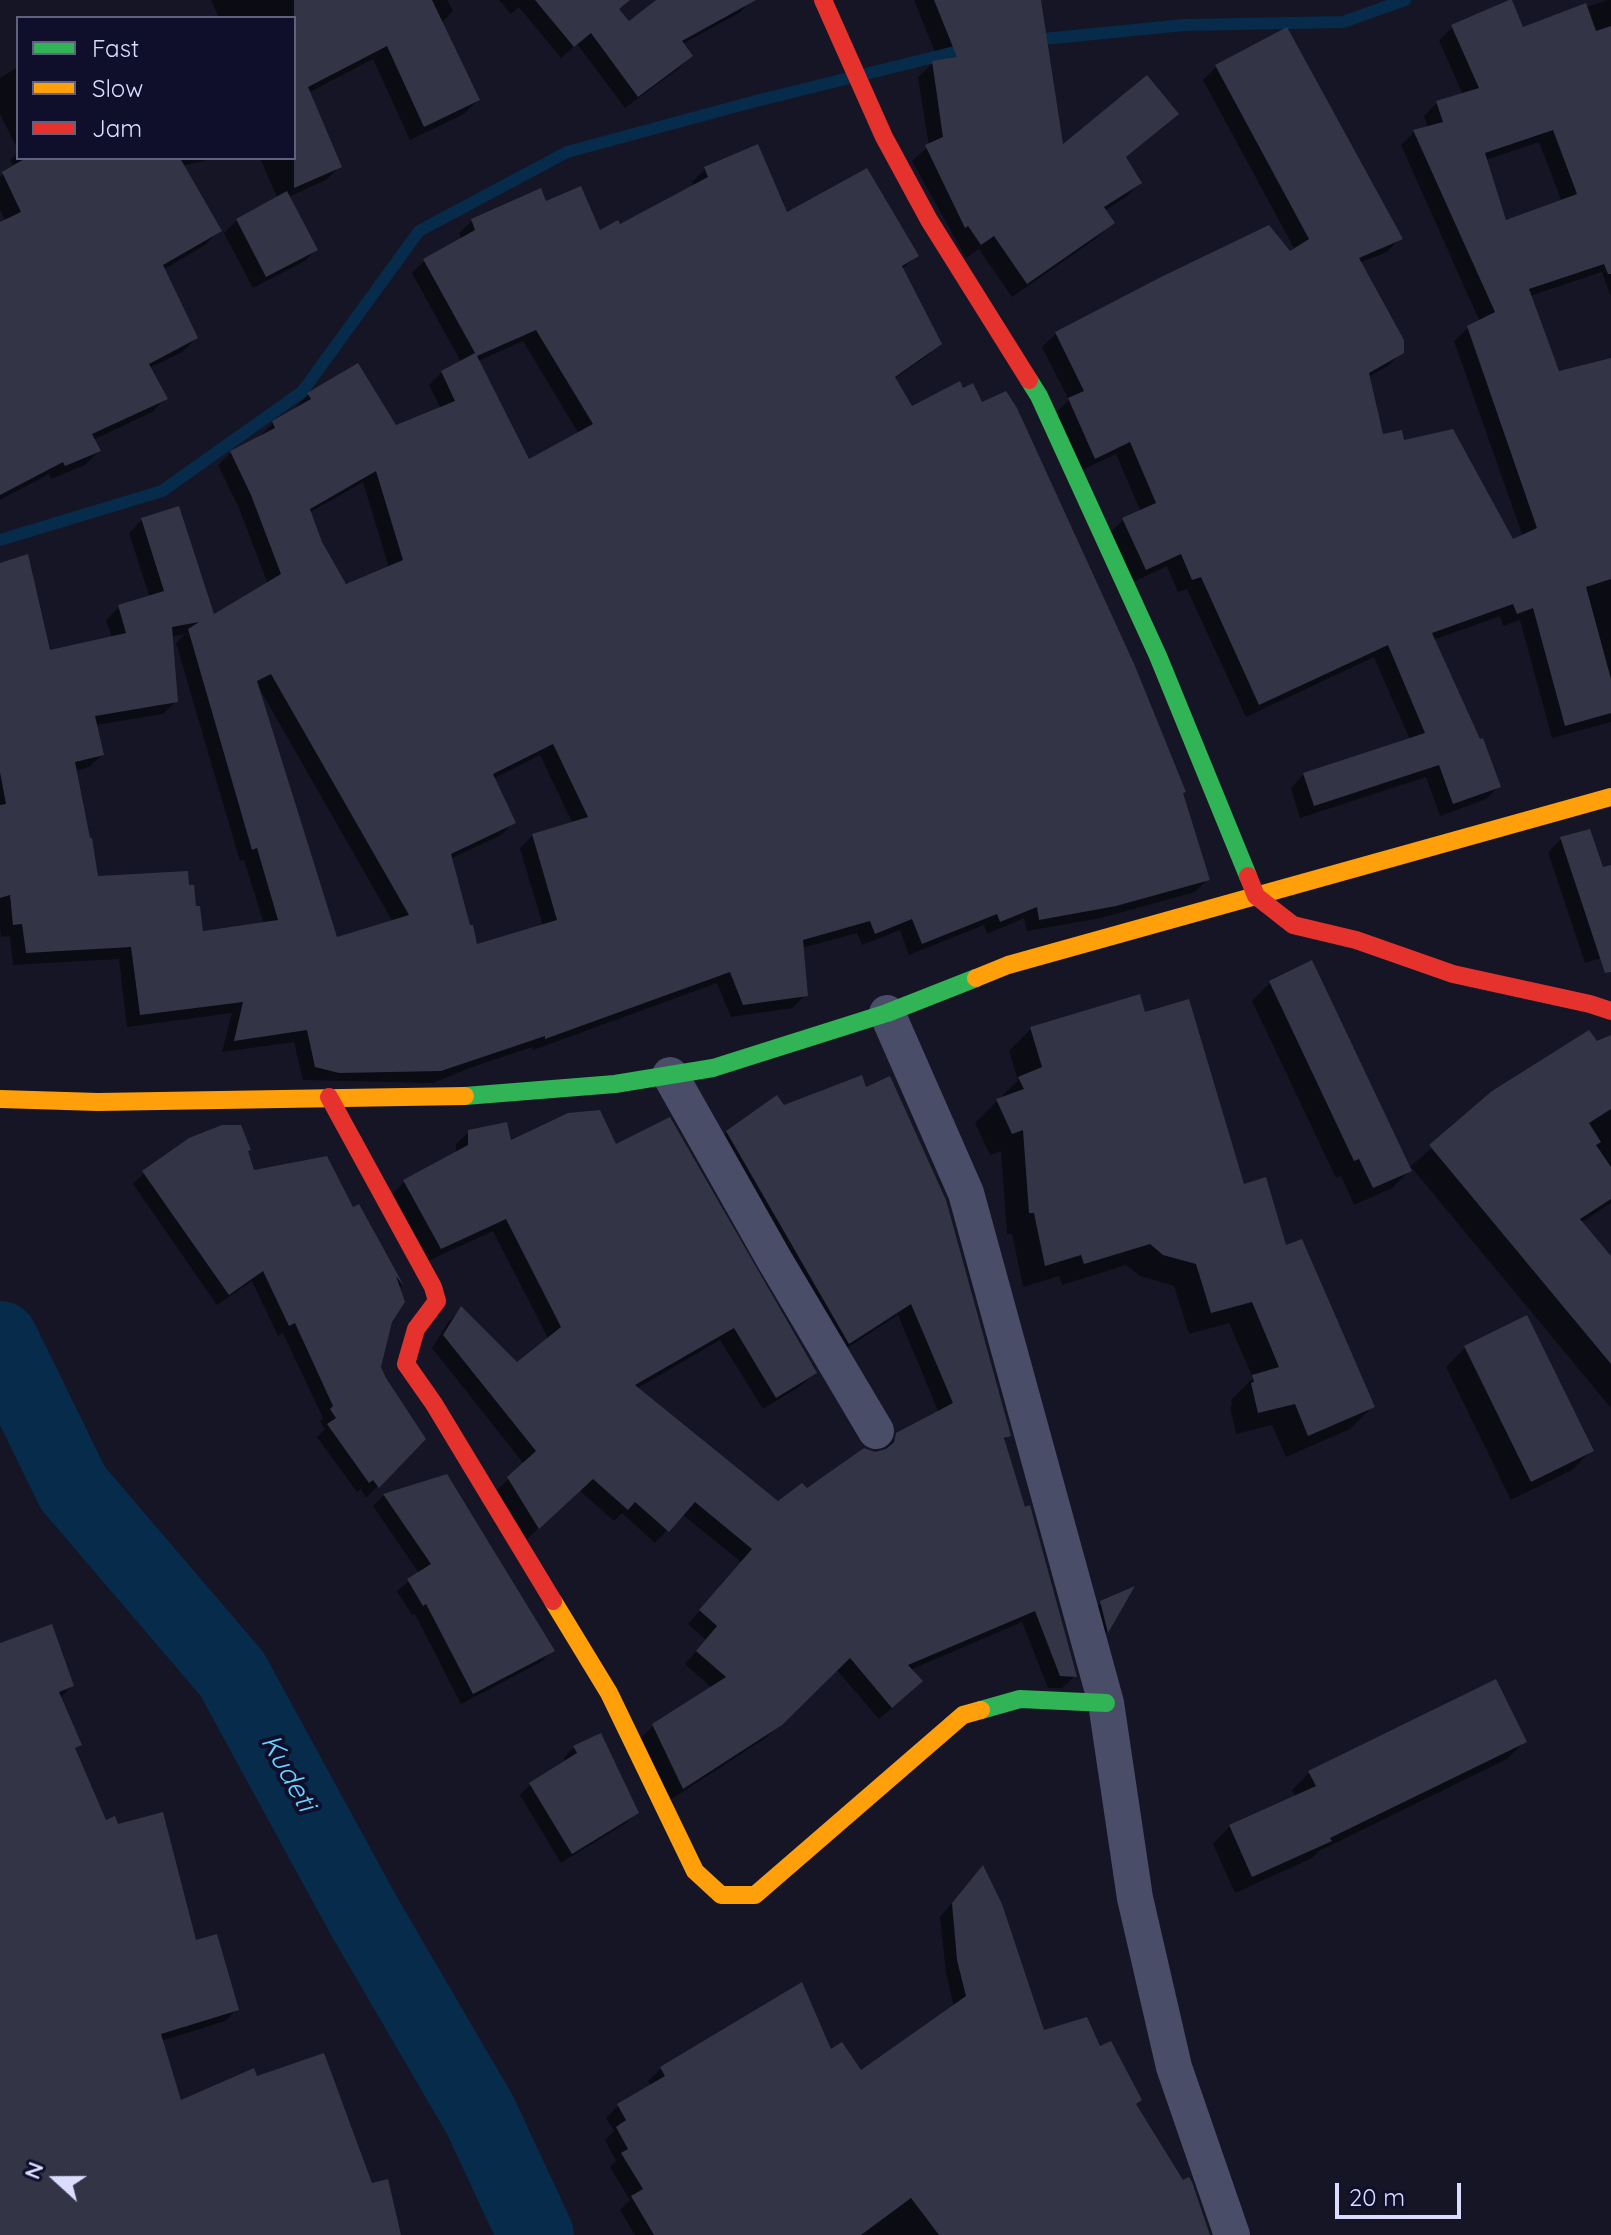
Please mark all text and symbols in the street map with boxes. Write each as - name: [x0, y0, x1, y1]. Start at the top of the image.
- legend: [16, 16, 296, 160]
- text: Fast: [92, 33, 139, 63]
- text: Slow: [92, 73, 143, 103]
- text: Jam: [92, 113, 142, 143]
- water label: Kudeti: [253, 1729, 323, 1817]
- north arrow: [16, 2139, 96, 2219]
- text: N: [18, 2158, 50, 2183]
- scale bar: [1339, 2167, 1465, 2217]
- text: 20 m: [1349, 2182, 1405, 2212]

